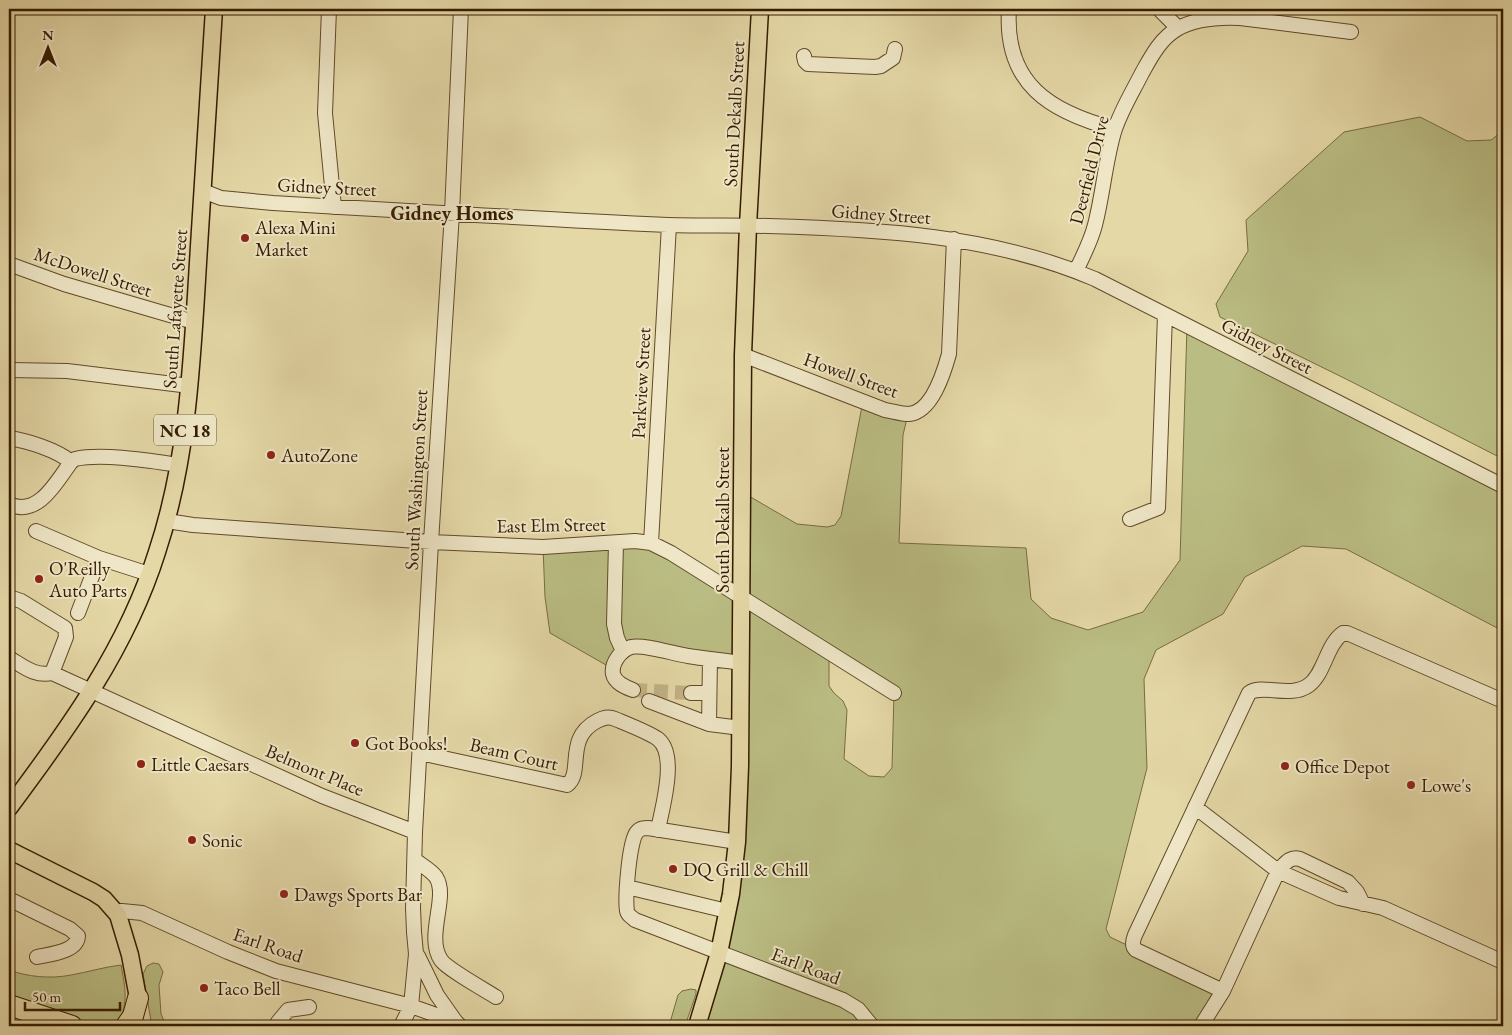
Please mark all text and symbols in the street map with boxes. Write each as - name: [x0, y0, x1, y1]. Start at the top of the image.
- north arrow: [22, 22, 72, 72]
- text: N: [42, 26, 54, 44]
- street label: South Dekalb Street: [718, 40, 750, 188]
- street label: Deerfield Drive: [1063, 113, 1115, 227]
- street label: Gidney Street: [277, 172, 377, 202]
- street label: Gidney Street: [831, 198, 931, 230]
- district label: Gidney Homes: [390, 200, 514, 226]
- place label: Alexa Mini Market: [254, 215, 336, 262]
- street label: South Lafayette Street: [157, 229, 193, 389]
- marker: Alexa Mini Market: [239, 232, 251, 244]
- street label: McDowell Street: [31, 241, 155, 303]
- street label: Gidney Street: [1217, 312, 1317, 380]
- street label: Parkview Street: [626, 327, 656, 439]
- street label: Howell Street: [800, 346, 902, 404]
- street label: South Washington Street: [399, 389, 433, 571]
- road number: NC 18: [154, 414, 216, 446]
- place label: AutoZone: [280, 443, 358, 468]
- street label: South Dekalb Street: [710, 447, 735, 593]
- marker: AutoZone: [265, 449, 277, 461]
- street label: East Elm Street: [496, 512, 606, 538]
- place label: O'Reilly Auto Parts: [48, 556, 127, 603]
- marker: O'Reilly Auto Parts: [33, 573, 45, 585]
- place label: Got Books!: [365, 731, 448, 756]
- street label: Beam Court: [467, 732, 561, 776]
- marker: Got Books!: [349, 737, 361, 749]
- street label: Belmont Place: [262, 738, 368, 802]
- place label: Little Caesars: [151, 752, 249, 777]
- place label: Office Depot: [1295, 754, 1390, 779]
- marker: Little Caesars: [135, 758, 147, 770]
- marker: Office Depot: [1279, 760, 1291, 772]
- place label: Lowe's: [1421, 773, 1471, 798]
- marker: Lowe's: [1405, 779, 1417, 791]
- place label: Sonic: [202, 828, 243, 853]
- marker: Sonic: [186, 834, 198, 846]
- place label: DQ Grill & Chill: [683, 857, 809, 882]
- marker: DQ Grill & Chill: [667, 863, 679, 875]
- place label: Dawgs Sports Bar: [294, 882, 423, 907]
- marker: Dawgs Sports Bar: [278, 888, 290, 900]
- street label: Earl Road: [230, 921, 307, 969]
- street label: Earl Road: [768, 941, 845, 991]
- place label: Taco Bell: [214, 976, 281, 1001]
- scale bar: [25, 980, 120, 1012]
- marker: Taco Bell: [198, 982, 210, 994]
- text: 50 m: [32, 987, 61, 1006]

